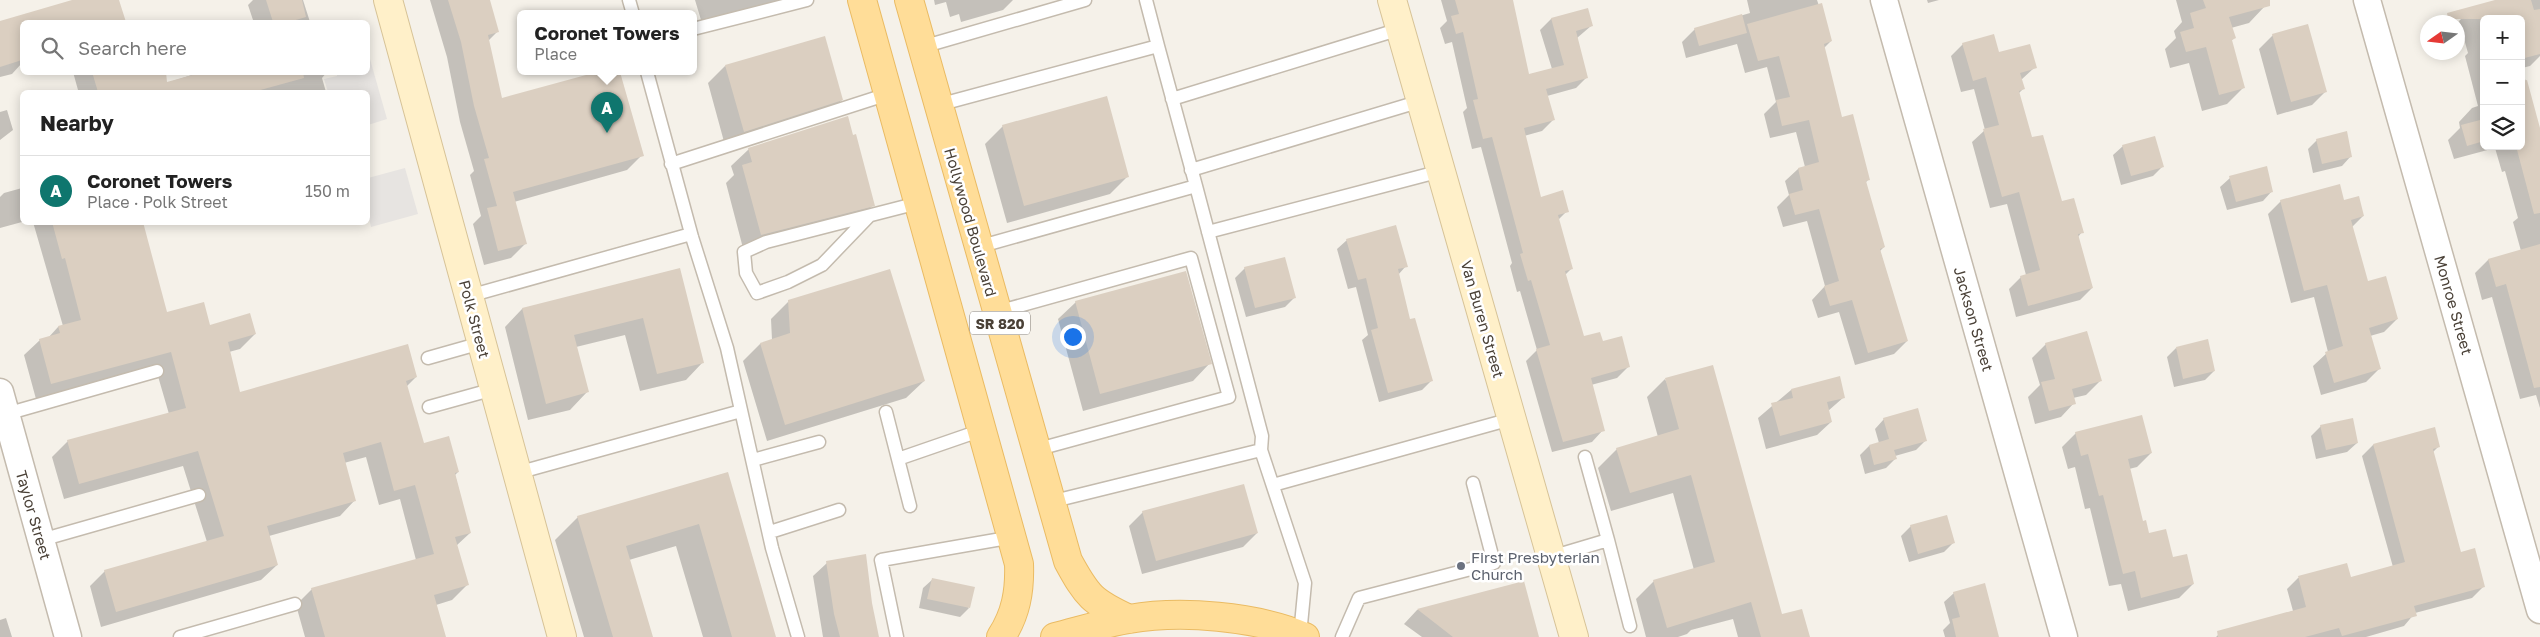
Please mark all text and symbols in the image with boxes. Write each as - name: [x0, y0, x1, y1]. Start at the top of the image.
- popup: [517, 10, 697, 75]
- north arrow: [2420, 15, 2465, 60]
- map controls: [2480, 15, 2525, 150]
- button: +: [2480, 15, 2525, 60]
- search box: [20, 20, 370, 75]
- text: Coronet Towers: [534, 21, 680, 44]
- icon: search: [38, 34, 66, 62]
- text: Search here: [78, 36, 187, 59]
- text: Place: [534, 44, 577, 64]
- button: −: [2480, 60, 2525, 105]
- pin: A: [591, 92, 623, 133]
- button: layers: [2480, 105, 2525, 150]
- text: Nearby: [40, 110, 114, 136]
- street label: Hollywood Boulevard: [941, 146, 1001, 298]
- text: Coronet Towers: [87, 169, 232, 192]
- text: A: [50, 181, 62, 201]
- text: 150 m: [305, 181, 350, 201]
- text: Place · Polk Street: [87, 192, 228, 212]
- street label: Monroe Street: [2431, 253, 2477, 357]
- street label: Van Buren Street: [1458, 258, 1508, 380]
- street label: Jackson Street: [1950, 265, 1998, 373]
- street label: Polk Street: [456, 278, 494, 360]
- road number: SR 820: [970, 312, 1030, 334]
- your location: [1060, 324, 1086, 350]
- street label: Taylor Street: [13, 468, 55, 562]
- place label: First Presbyterian Church: [1471, 548, 1600, 583]
- marker: First Presbyterian Church: [1455, 560, 1467, 572]

